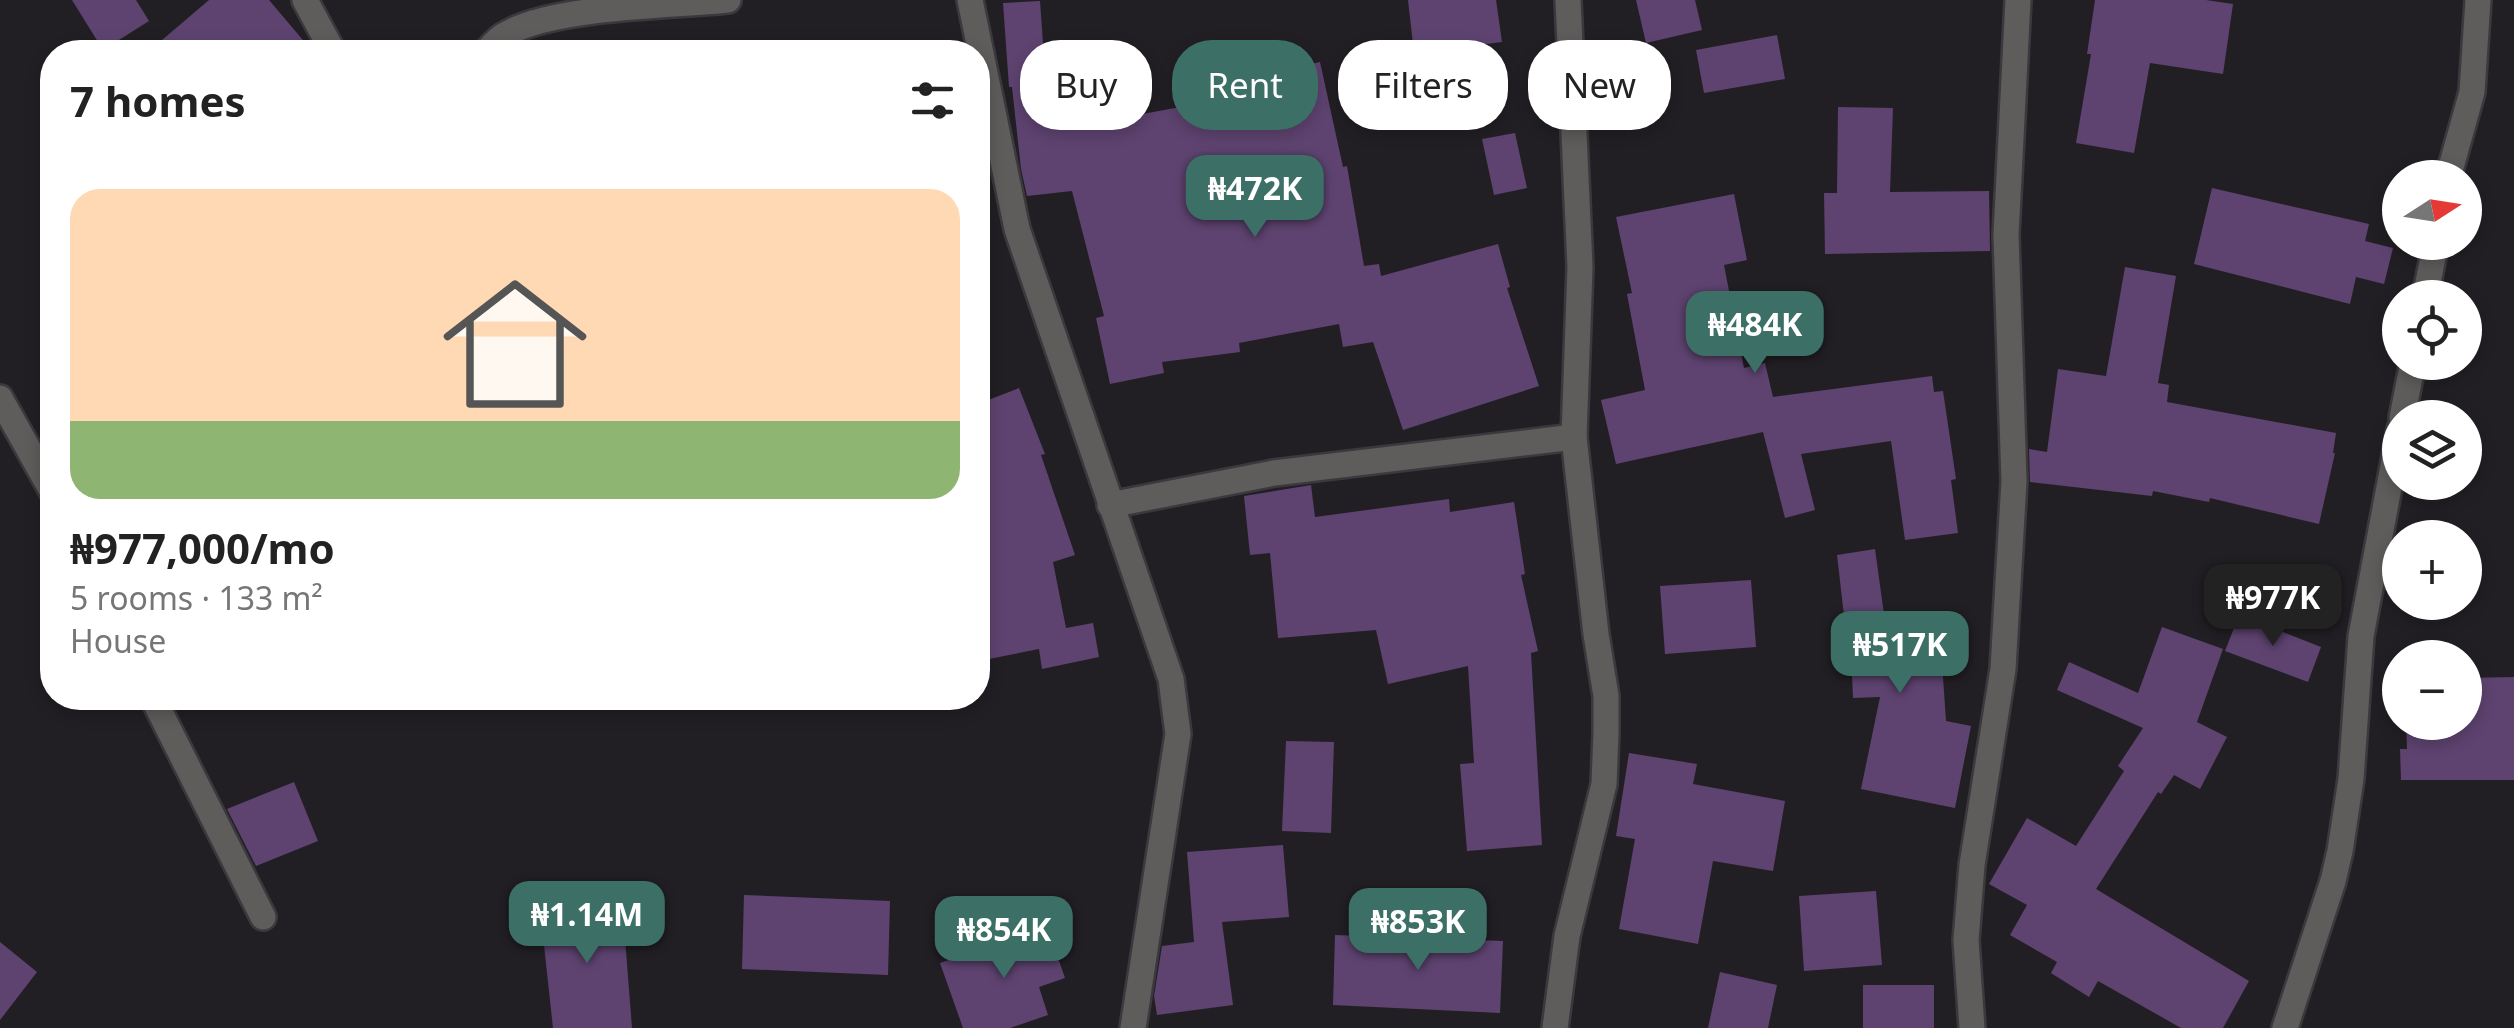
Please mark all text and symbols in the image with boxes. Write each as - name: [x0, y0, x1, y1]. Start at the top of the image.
- chip: Buy: [1020, 40, 1152, 130]
- chip: Rent: [1172, 40, 1318, 130]
- chip: Filters: [1338, 40, 1508, 130]
- chip: New: [1528, 40, 1671, 130]
- text: 7 homes: [70, 72, 246, 129]
- icon: filters: [905, 73, 960, 128]
- pin: ₦472K: [1185, 155, 1325, 240]
- north arrow: [2382, 160, 2482, 260]
- map controls: [2382, 160, 2482, 740]
- text: ₦472K: [1208, 166, 1302, 209]
- icon: home: [425, 254, 605, 434]
- button: locate: [2382, 280, 2482, 380]
- pin: ₦484K: [1685, 291, 1825, 376]
- text: ₦484K: [1708, 302, 1802, 345]
- button: layers: [2382, 400, 2482, 500]
- text: ₦977,000/mo: [70, 519, 335, 576]
- button: +: [2382, 520, 2482, 620]
- pin: ₦977K: [2203, 564, 2343, 649]
- text: ₦977K: [2226, 575, 2320, 618]
- text: 5 rooms · 133 m²: [70, 576, 323, 619]
- pin: ₦517K: [1830, 611, 1970, 696]
- text: House: [70, 619, 166, 662]
- text: ₦517K: [1853, 622, 1947, 665]
- button: −: [2382, 640, 2482, 740]
- pin: ₦1.14M: [506, 881, 668, 966]
- pin: ₦853K: [1348, 888, 1488, 973]
- text: ₦1.14M: [531, 892, 643, 935]
- pin: ₦854K: [934, 896, 1074, 981]
- text: ₦853K: [1371, 899, 1465, 942]
- text: ₦854K: [957, 907, 1051, 950]

